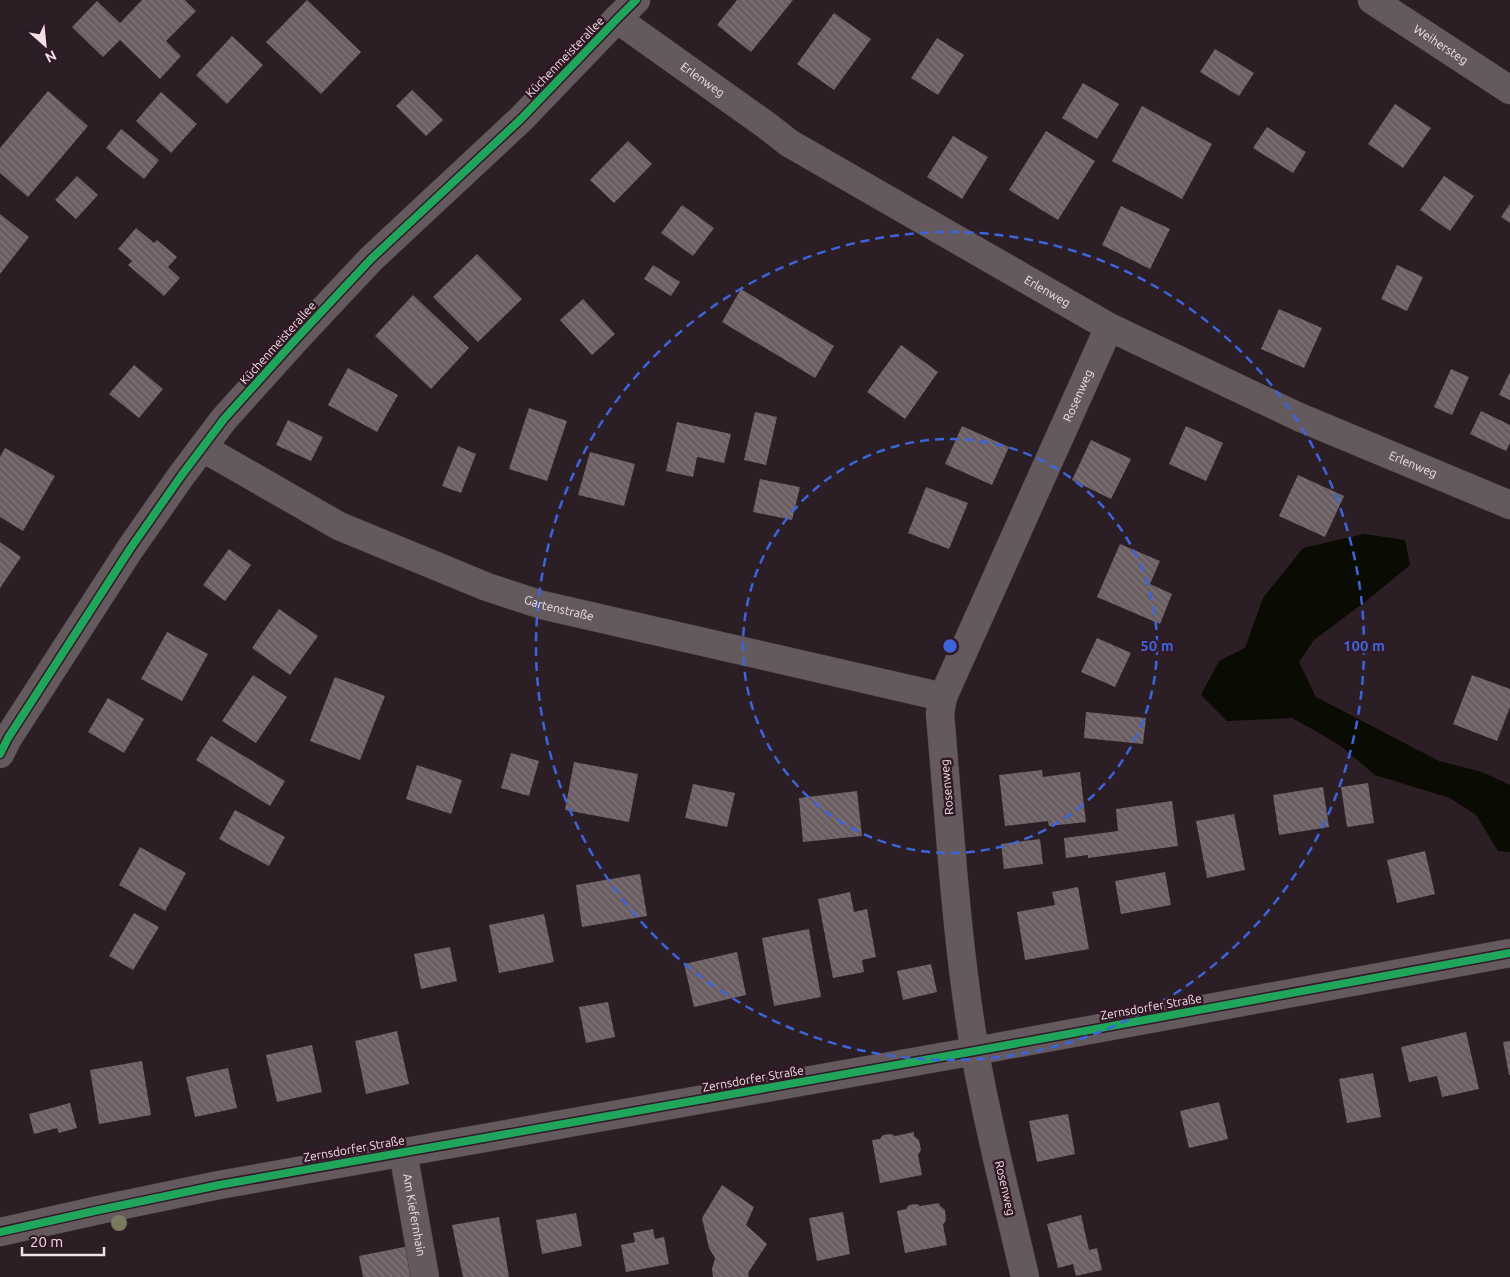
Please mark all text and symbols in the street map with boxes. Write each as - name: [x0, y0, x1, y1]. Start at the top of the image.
- street label: Küchenmeisterallee: [523, 14, 606, 100]
- north arrow: [20, 20, 70, 70]
- street label: Weihersteg: [1411, 22, 1470, 67]
- text: N: [43, 47, 59, 66]
- street label: Erlenweg: [678, 59, 727, 99]
- street label: Erlenweg: [1022, 273, 1073, 309]
- street label: Küchenmeisterallee: [237, 299, 318, 387]
- street label: Rosenweg: [1060, 367, 1095, 424]
- street label: Erlenweg: [1387, 448, 1439, 480]
- street label: Gartenstraße: [523, 593, 595, 623]
- centre of rings: [941, 637, 959, 655]
- text: 50 m: [1140, 637, 1174, 654]
- text: 100 m: [1343, 637, 1385, 654]
- street label: Rosenweg: [938, 759, 955, 815]
- street label: Zernsdorfer Straße: [1099, 991, 1203, 1022]
- street label: Zernsdorfer Straße: [701, 1063, 805, 1094]
- street label: Zernsdorfer Straße: [302, 1133, 406, 1164]
- street label: Rosenweg: [993, 1159, 1018, 1217]
- street label: Am Kiefernhain: [401, 1173, 428, 1257]
- scale bar: [22, 1224, 105, 1256]
- text: 20 m: [30, 1233, 63, 1250]

